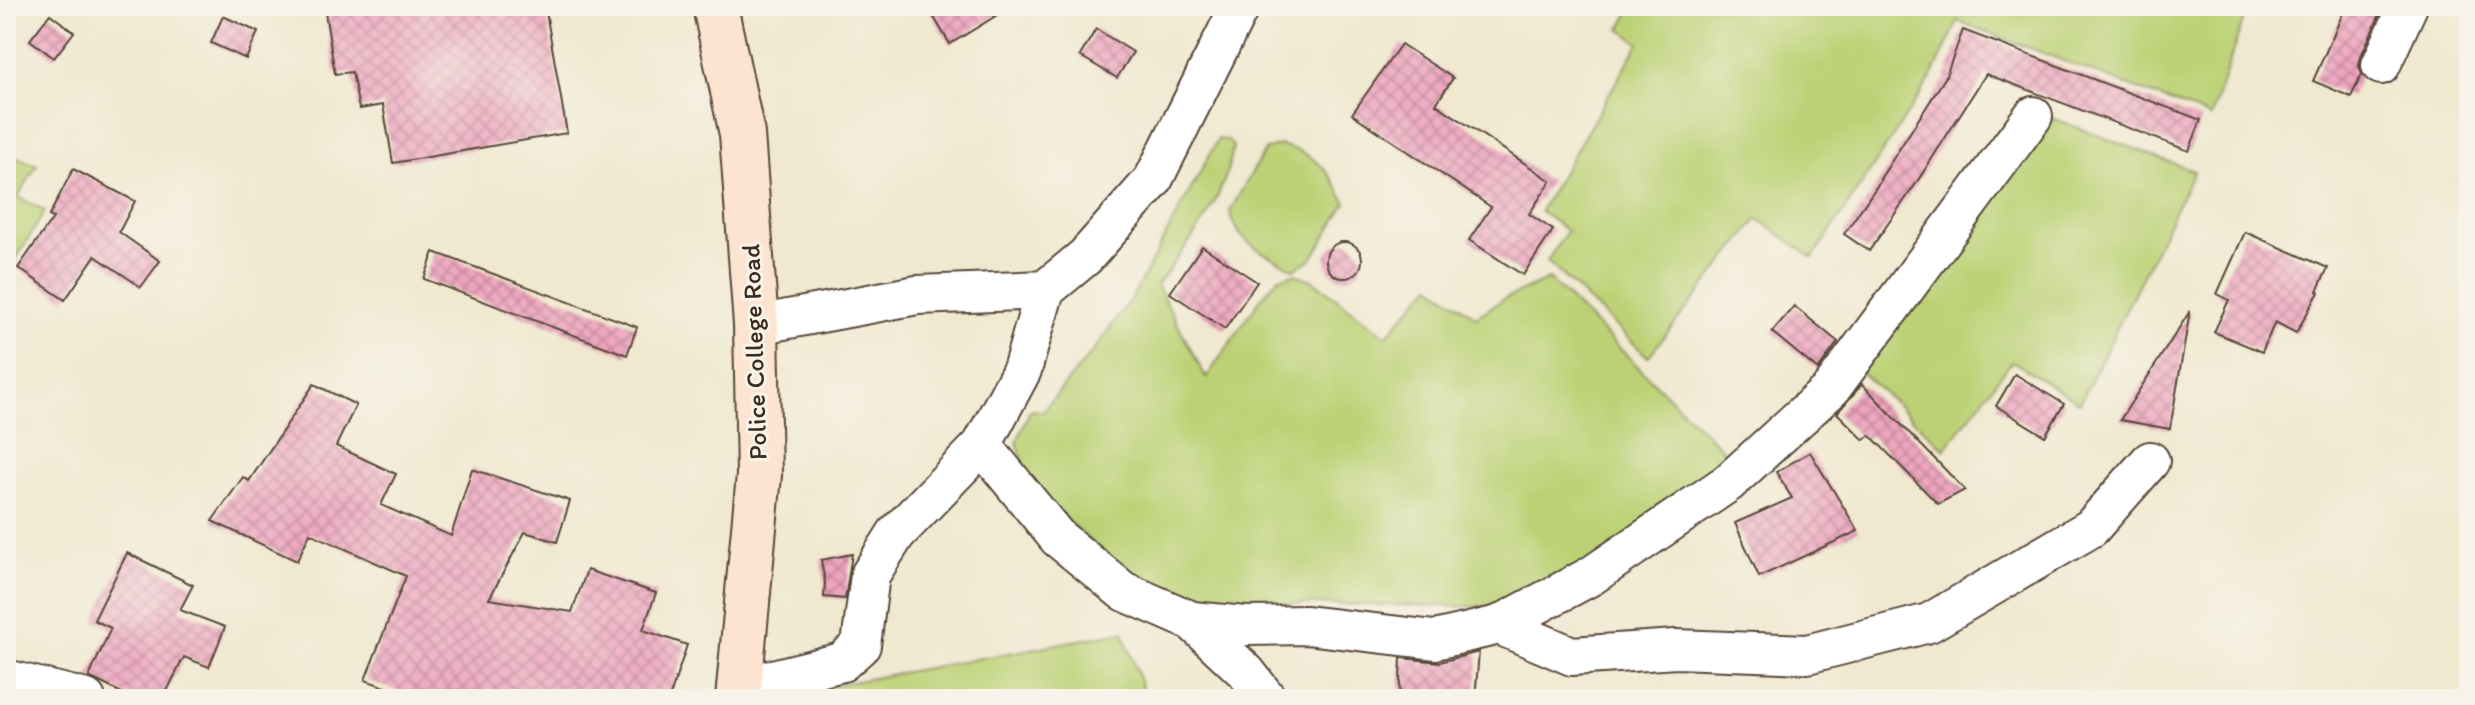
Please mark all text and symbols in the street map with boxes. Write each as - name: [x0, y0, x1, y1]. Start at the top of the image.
- street label: Police College Road: [734, 243, 774, 461]

